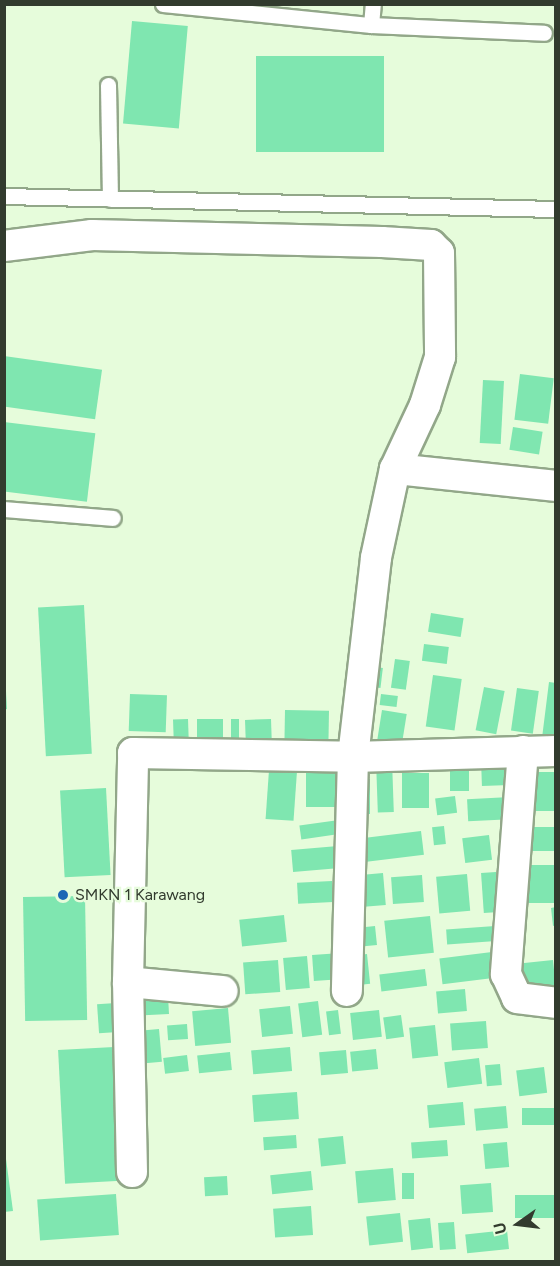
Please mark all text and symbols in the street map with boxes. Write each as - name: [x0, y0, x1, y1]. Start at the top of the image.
- place label: SMKN 1 Karawang: [75, 885, 205, 905]
- marker: SMKN 1 Karawang: [56, 888, 70, 902]
- north arrow: [488, 1194, 548, 1254]
- text: U: [489, 1221, 511, 1236]

